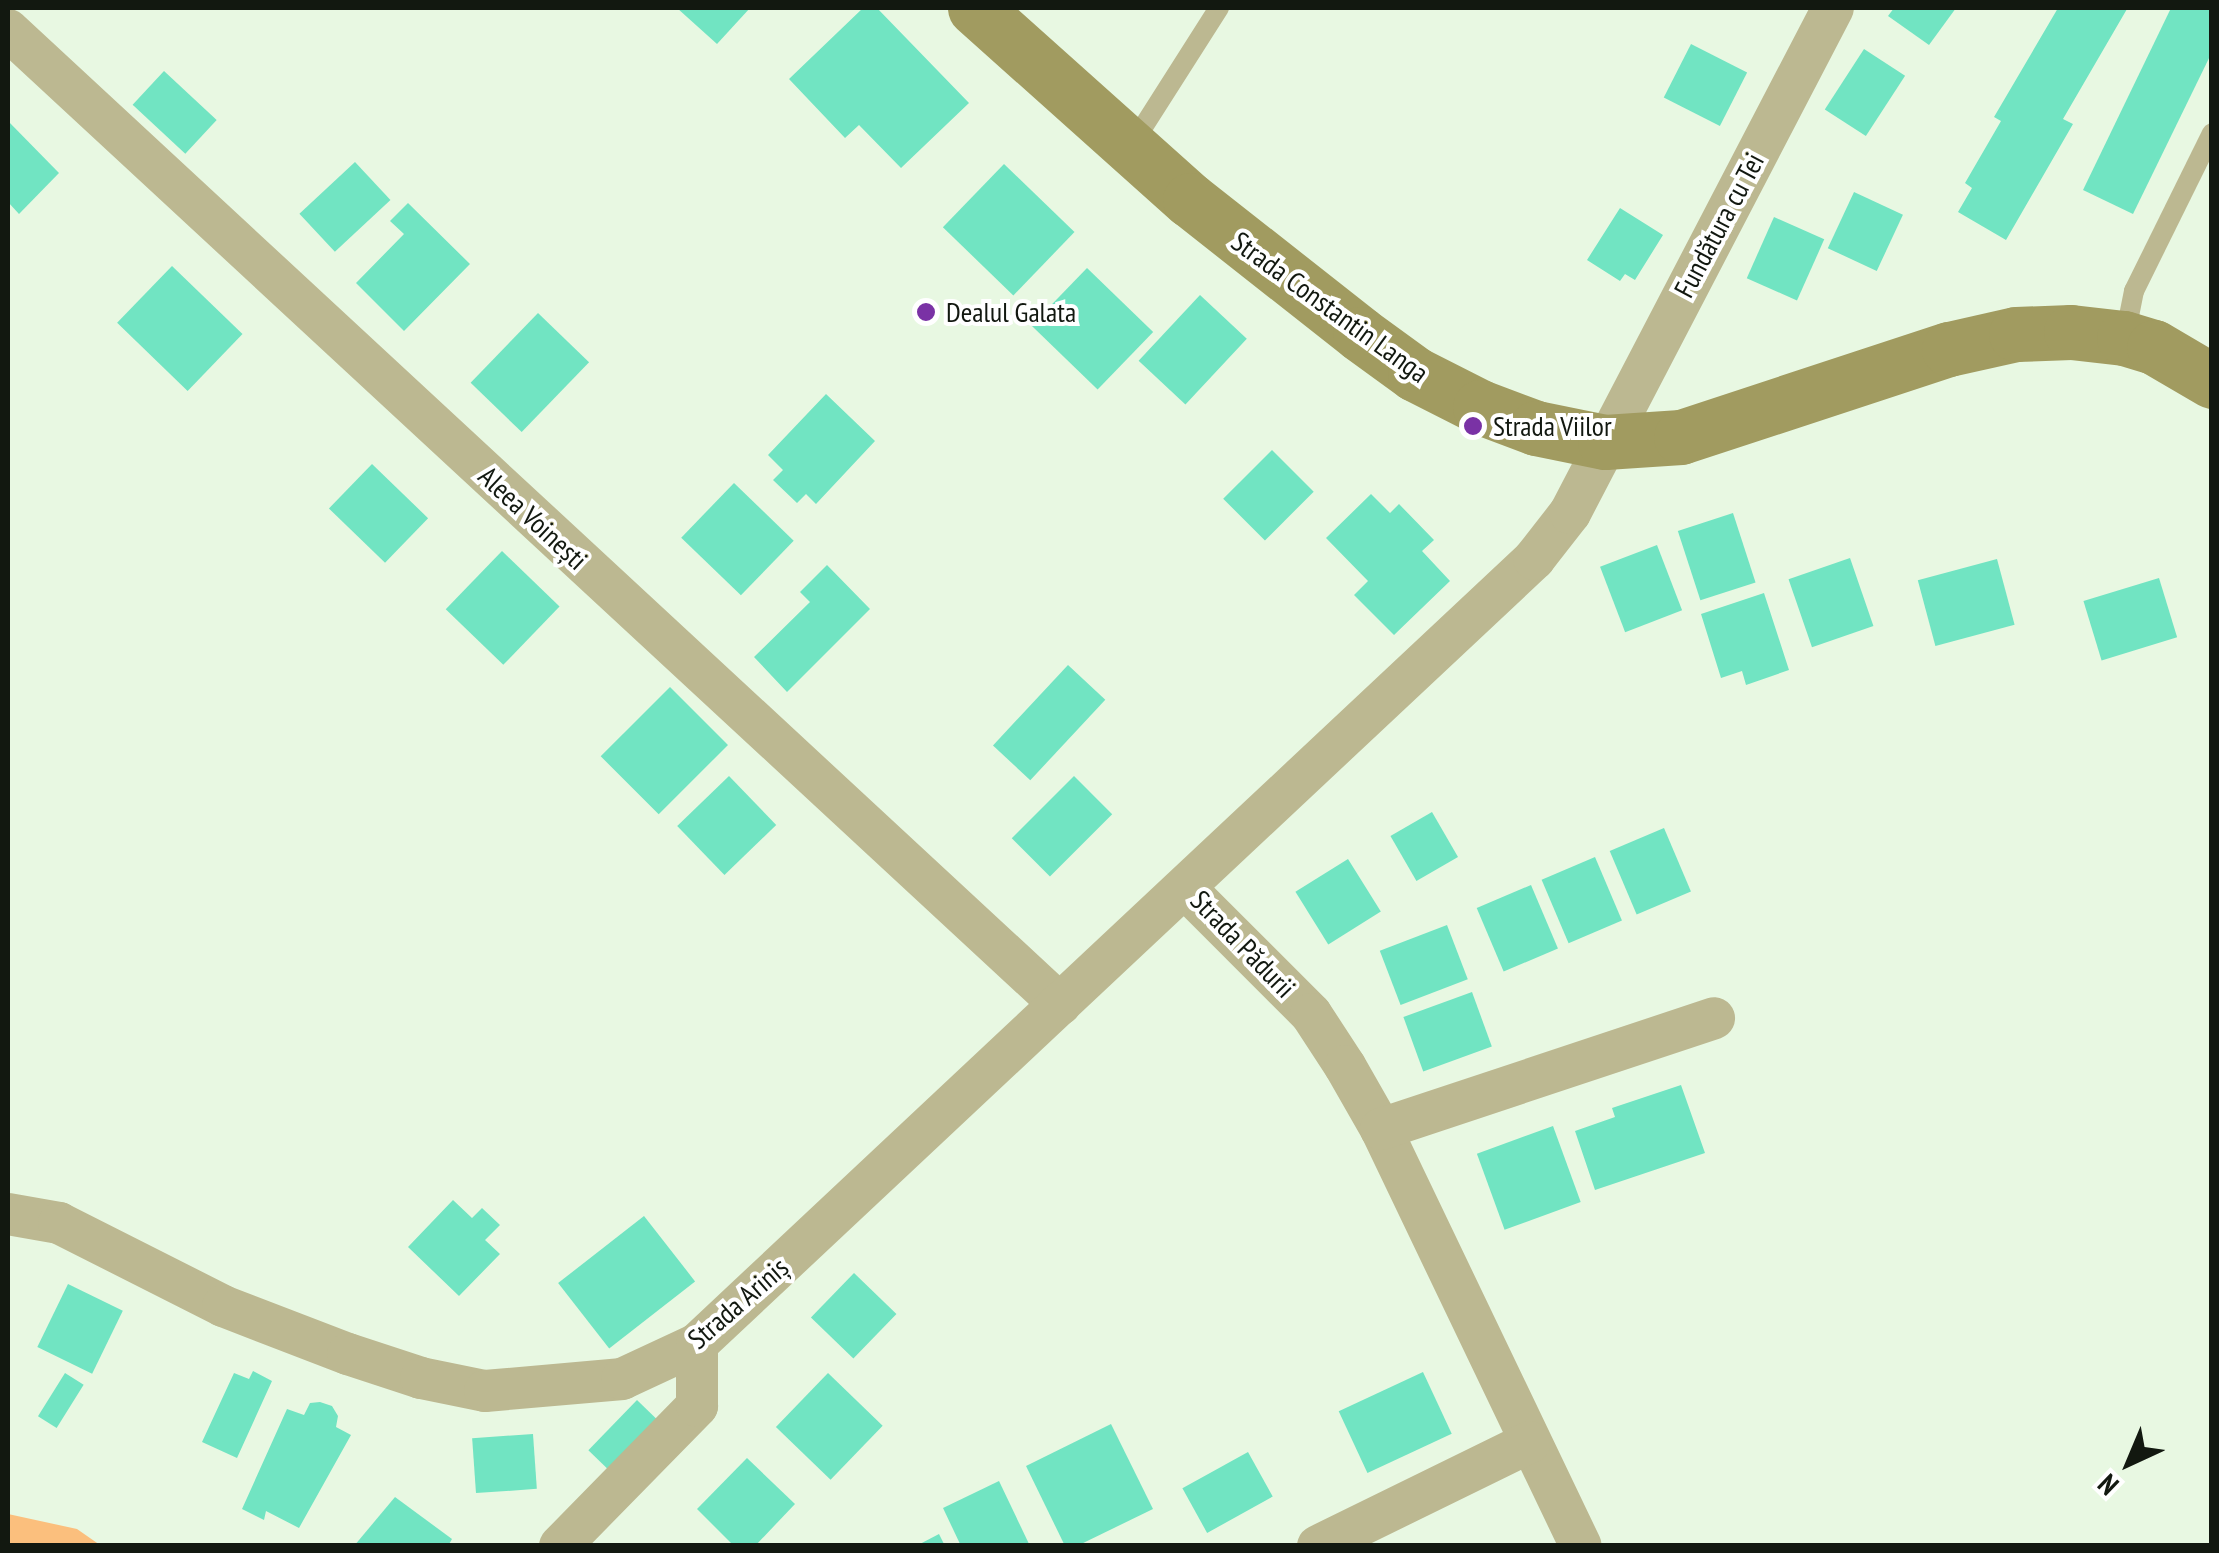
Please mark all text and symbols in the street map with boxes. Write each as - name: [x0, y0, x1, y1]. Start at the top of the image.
- street label: Fundătura cu Tei: [1667, 147, 1771, 303]
- street label: Strada Constantin Langa: [1225, 224, 1435, 390]
- place label: Dealul Galata: [946, 295, 1076, 329]
- marker: Dealul Galata: [915, 301, 937, 323]
- place label: Strada Viilor: [1493, 409, 1612, 443]
- marker: Strada Viilor: [1462, 415, 1484, 437]
- street label: Aleea Voinești: [472, 459, 594, 577]
- street label: Strada Pădurii: [1184, 884, 1302, 1004]
- street label: Strada Ariniș: [681, 1250, 795, 1356]
- north arrow: [2079, 1413, 2179, 1513]
- text: N: [2090, 1466, 2126, 1504]

